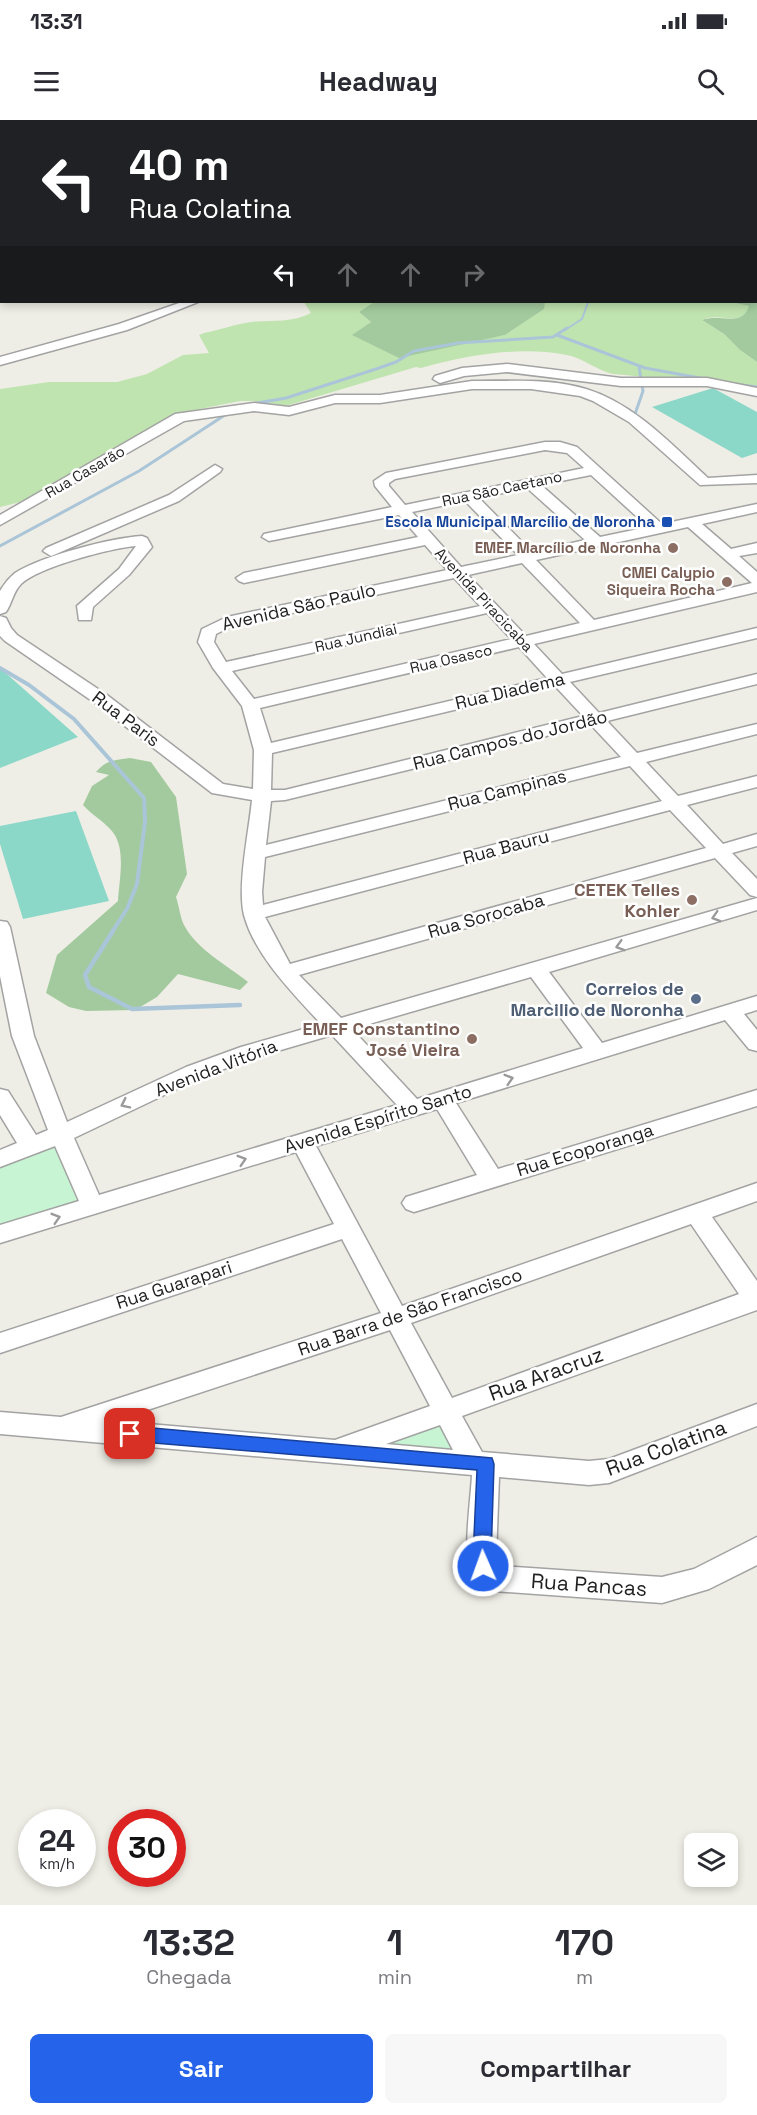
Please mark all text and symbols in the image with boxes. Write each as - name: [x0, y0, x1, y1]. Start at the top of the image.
- text: 13:31: [30, 7, 83, 35]
- text: Headway: [319, 64, 438, 99]
- icon: menu: [30, 65, 63, 98]
- icon: search: [694, 65, 727, 98]
- text: 40 m: [129, 139, 229, 192]
- icon: left: [30, 144, 108, 222]
- text: Rua Colatina: [129, 191, 291, 226]
- icon: left: [268, 258, 301, 291]
- icon: ahead: [331, 258, 364, 291]
- icon: ahead: [394, 258, 427, 291]
- icon: right: [457, 258, 490, 291]
- street label: Rua Casarão: [42, 441, 128, 502]
- street label: Rua São Caetano: [440, 466, 564, 511]
- place label: Escola Municipal Marcílio de Noronha: [385, 512, 655, 531]
- marker: Escola Municipal Marcílio de Noronha: [660, 515, 674, 529]
- place label: EMEF Marcílio de Noronha: [475, 538, 661, 557]
- marker: EMEF Marcílio de Noronha: [666, 541, 680, 555]
- street label: Avenida Piracicaba: [431, 543, 538, 656]
- place label: CMEI Calypio Siqueira Rocha: [607, 563, 715, 599]
- marker: CMEI Calypio Siqueira Rocha: [720, 575, 734, 589]
- street label: Avenida São Paulo: [220, 578, 378, 635]
- street label: Rua Jundiai: [313, 619, 399, 656]
- street label: Rua Osasco: [408, 640, 494, 677]
- street label: Rua Diadema: [453, 667, 567, 714]
- street label: Rua Paris: [88, 686, 165, 752]
- street label: Rua Campos do Jordão: [410, 704, 609, 775]
- street label: Rua Campinas: [445, 764, 569, 815]
- street label: Rua Bauru: [460, 824, 551, 869]
- place label: CETEK Telles Kohler: [574, 878, 680, 922]
- street label: Rua Sorocaba: [425, 888, 547, 943]
- marker: CETEK Telles Kohler: [685, 893, 699, 907]
- one-way arrow: [711, 910, 722, 922]
- one-way arrow: [615, 939, 626, 951]
- place label: Correios de Marcilio de Noronha: [510, 977, 685, 1021]
- marker: Correios de Marcilio de Noronha: [689, 992, 703, 1006]
- place label: EMEF Constantino José Vieira: [303, 1017, 461, 1061]
- marker: EMEF Constantino José Vieira: [465, 1032, 479, 1046]
- street label: Avenida Vitória: [151, 1034, 280, 1101]
- one-way arrow: [503, 1074, 514, 1086]
- street label: Avenida Espírito Santo: [281, 1079, 474, 1158]
- one-way arrow: [121, 1097, 132, 1109]
- street label: Rua Ecoporanga: [514, 1118, 656, 1181]
- one-way arrow: [237, 1155, 247, 1168]
- one-way arrow: [50, 1213, 61, 1225]
- street label: Rua Guarapari: [113, 1255, 235, 1314]
- street label: Rua Barra de São Francisco: [295, 1262, 525, 1361]
- street label: Rua Aracruz: [485, 1340, 607, 1407]
- pin: [104, 1408, 155, 1459]
- street label: Rua Colatina: [602, 1413, 730, 1482]
- icon: arrive: [113, 1417, 146, 1450]
- position arrow: [451, 1534, 515, 1598]
- street label: Rua Pancas: [530, 1567, 648, 1602]
- speed limit sign: 30: [108, 1809, 186, 1887]
- text: 24: [39, 1821, 75, 1860]
- map controls: [684, 1833, 738, 1887]
- button: layers: [684, 1833, 738, 1887]
- text: km/h: [39, 1854, 75, 1873]
- text: 13:32: [143, 1920, 235, 1966]
- text: 1: [387, 1920, 403, 1966]
- text: 170: [555, 1920, 614, 1966]
- text: Chegada: [146, 1964, 232, 1990]
- text: min: [378, 1964, 412, 1990]
- text: m: [576, 1964, 593, 1990]
- button: Sair: [30, 2034, 373, 2103]
- button: Compartilhar: [385, 2034, 727, 2103]

